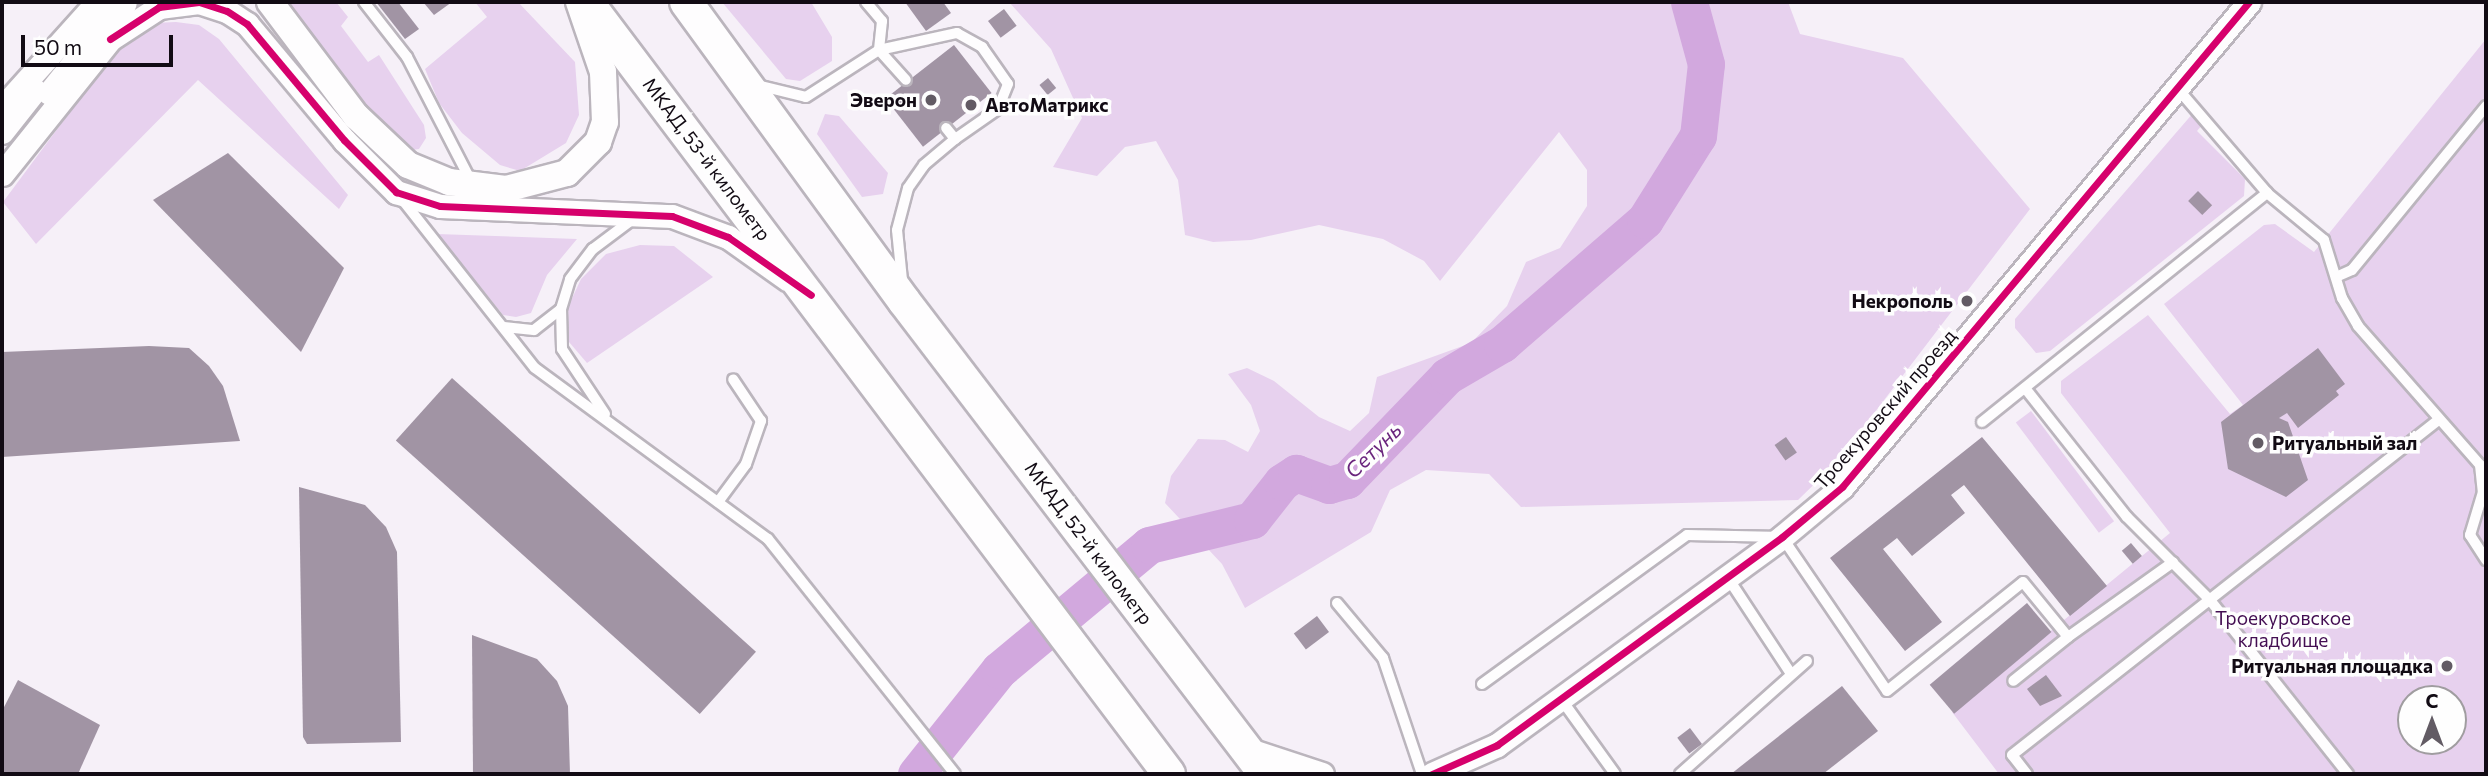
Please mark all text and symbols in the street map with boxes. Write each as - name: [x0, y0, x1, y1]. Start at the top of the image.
- scale bar: [24, 21, 177, 65]
- text: 50 m: [34, 34, 82, 59]
- street label: МКАД, 53-й километр: [638, 73, 776, 245]
- place label: Эверон: [850, 89, 917, 111]
- marker: Эверон: [923, 92, 939, 108]
- place label: АвтоМатрикс: [985, 94, 1108, 116]
- marker: АвтоМатрикс: [963, 97, 979, 113]
- place label: Некрополь: [1852, 290, 1953, 312]
- marker: Некрополь: [1959, 293, 1975, 309]
- street label: Троекуровский проезд: [1809, 324, 1961, 494]
- water label: Сетунь: [1339, 417, 1407, 483]
- place label: Ритуальный зал: [2272, 432, 2417, 454]
- marker: Ритуальный зал: [2250, 435, 2266, 451]
- street label: МКАД, 52-й километр: [1020, 457, 1158, 629]
- park label: Троекуровское кладбище: [2215, 607, 2351, 651]
- place label: Ритуальная площадка: [2231, 655, 2433, 677]
- marker: Ритуальная площадка: [2439, 658, 2455, 674]
- north arrow: [2397, 685, 2467, 755]
- text: С: [2426, 689, 2439, 712]

